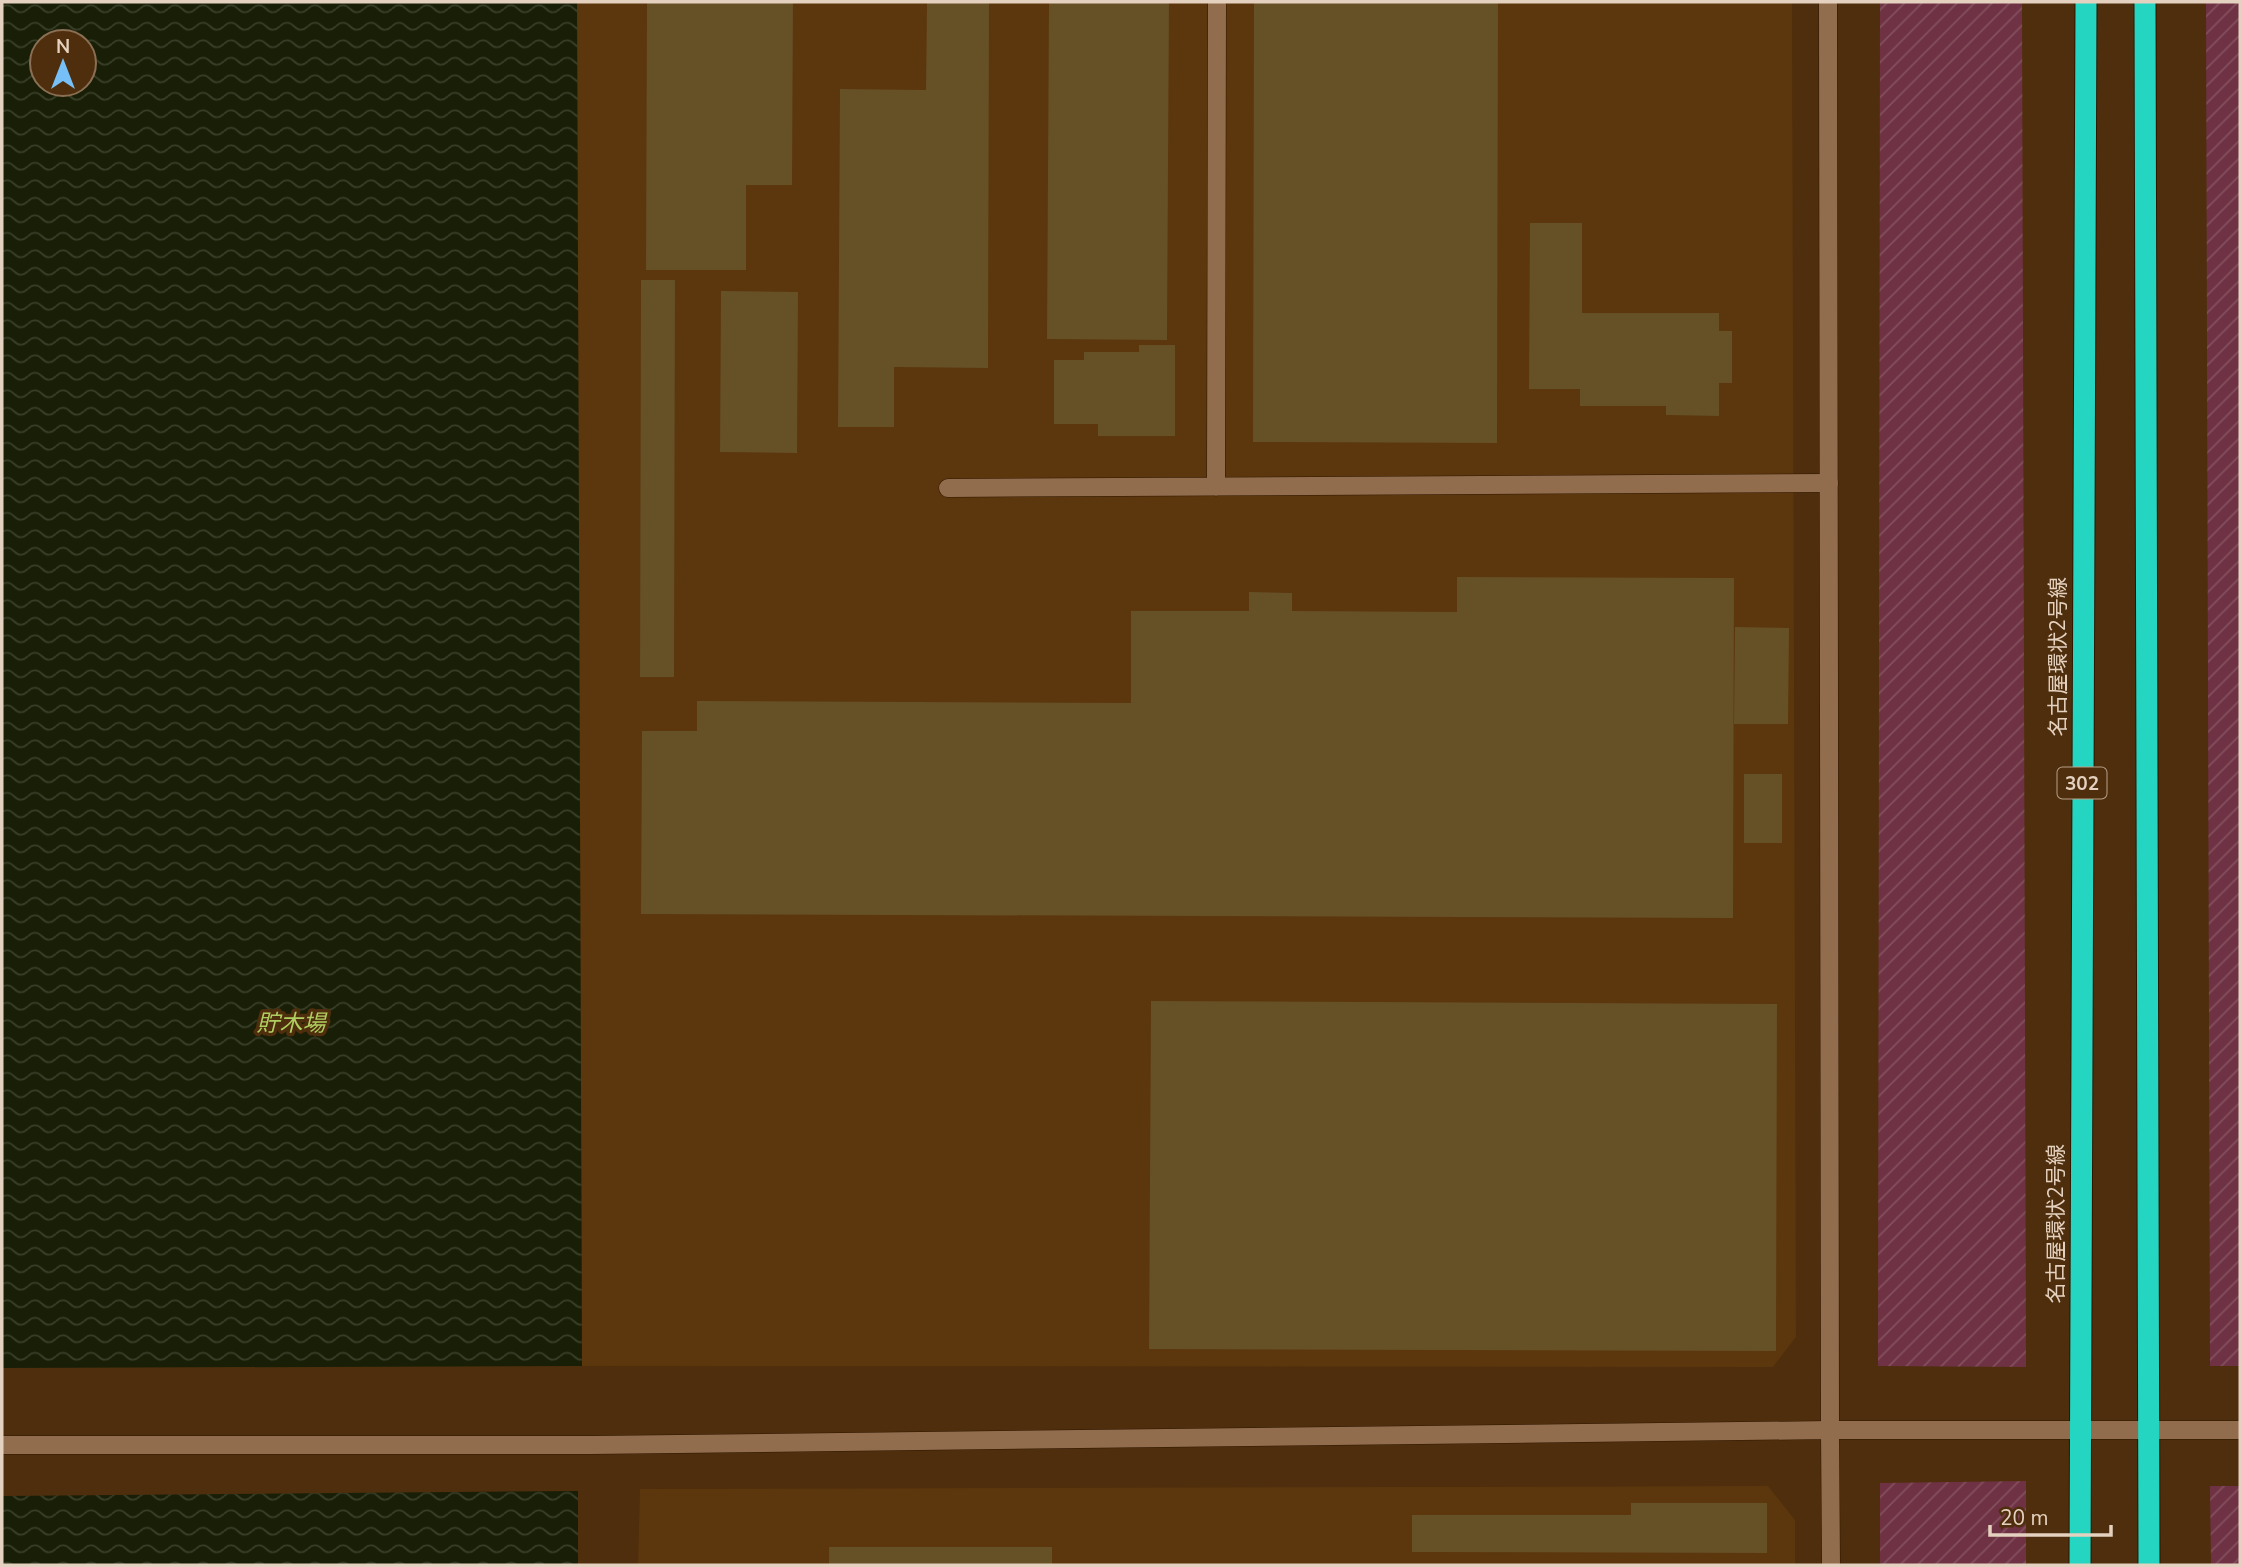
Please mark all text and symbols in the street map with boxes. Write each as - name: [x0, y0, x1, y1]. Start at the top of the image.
- north arrow: [28, 28, 98, 98]
- text: N: [56, 34, 70, 60]
- street label: 名古屋環状2号線: [2044, 577, 2072, 737]
- road number: 302: [2058, 768, 2106, 798]
- water label: 貯木場: [257, 1008, 329, 1039]
- street label: 名古屋環状2号線: [2042, 1144, 2070, 1304]
- scale bar: [1990, 1494, 2111, 1538]
- text: 20 m: [2000, 1504, 2049, 1532]

